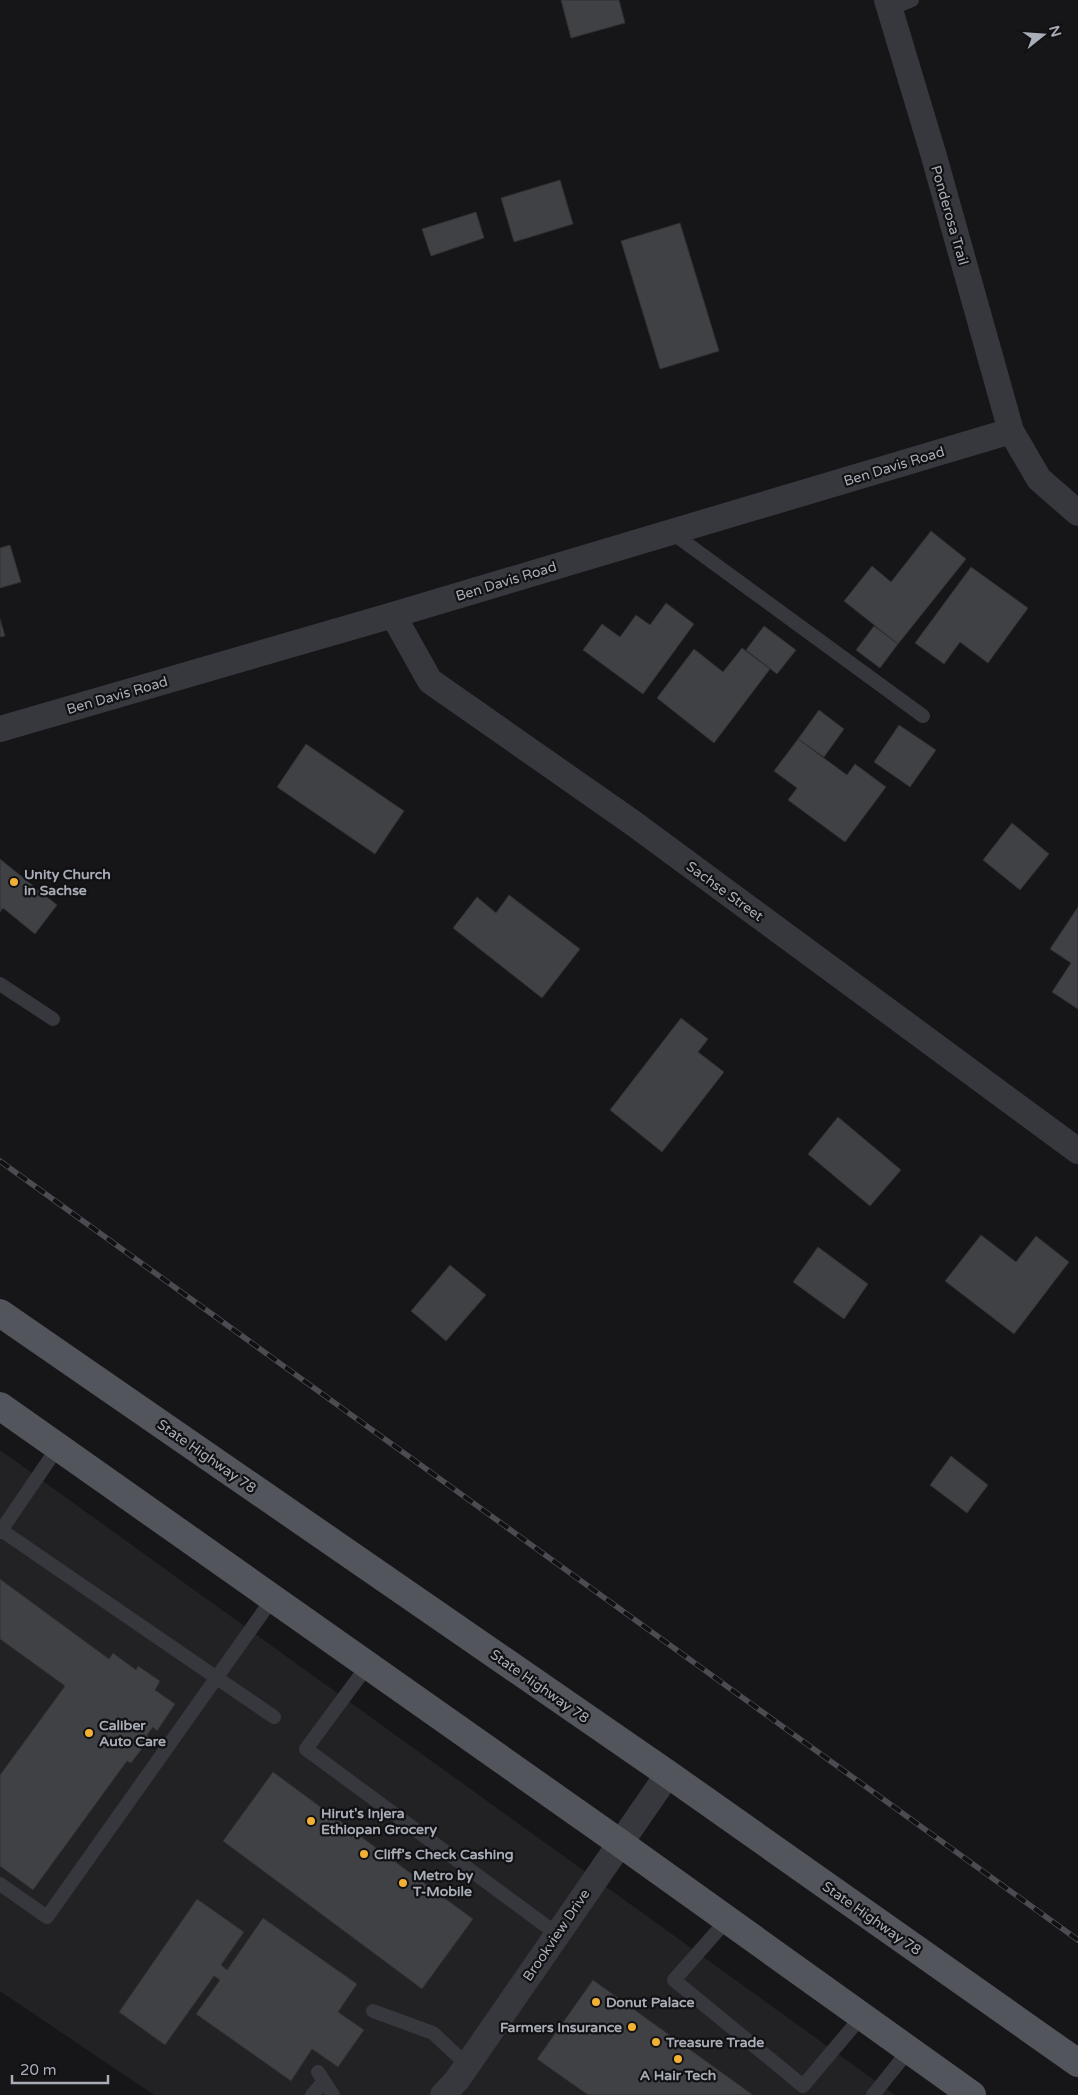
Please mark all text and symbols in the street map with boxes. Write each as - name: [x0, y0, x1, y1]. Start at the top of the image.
- north arrow: [1018, 10, 1068, 60]
- text: N: [1045, 23, 1065, 39]
- street label: Ponderosa Trail: [927, 163, 972, 267]
- street label: Ben Davis Road: [842, 443, 947, 490]
- street label: Ben Davis Road: [454, 558, 559, 605]
- street label: Ben Davis Road: [65, 673, 170, 718]
- street label: Sachse Street: [683, 858, 767, 925]
- place label: Unity Church in Sachse: [24, 866, 111, 899]
- marker: Unity Church in Sachse: [8, 876, 20, 888]
- street label: State Highway 78: [154, 1416, 260, 1497]
- street label: State Highway 78: [487, 1646, 593, 1727]
- place label: Caliber Auto Care: [99, 1717, 166, 1750]
- marker: Caliber Auto Care: [83, 1727, 95, 1739]
- place label: Hirut's Injera Ethiopan Grocery: [321, 1805, 437, 1838]
- marker: Hirut's Injera Ethiopan Grocery: [305, 1815, 317, 1827]
- place label: Cliff's Check Cashing: [374, 1846, 514, 1863]
- marker: Cliff's Check Cashing: [358, 1848, 370, 1860]
- place label: Metro by T-Mobile: [412, 1867, 474, 1900]
- marker: Metro by T-Mobile: [397, 1877, 409, 1889]
- street label: State Highway 78: [819, 1878, 925, 1959]
- street label: Brookview Drive: [519, 1886, 594, 1985]
- place label: Donut Palace: [606, 1994, 694, 2011]
- marker: Donut Palace: [590, 1996, 602, 2008]
- place label: Farmers Insurance: [500, 2019, 622, 2036]
- marker: Farmers Insurance: [626, 2021, 638, 2033]
- place label: Treasure Trade: [665, 2034, 764, 2051]
- marker: Treasure Trade: [650, 2036, 662, 2048]
- scale bar: [12, 2052, 109, 2084]
- marker: A Hair Tech: [672, 2053, 684, 2065]
- text: 20 m: [20, 2061, 57, 2079]
- place label: A Hair Tech: [640, 2067, 716, 2084]

